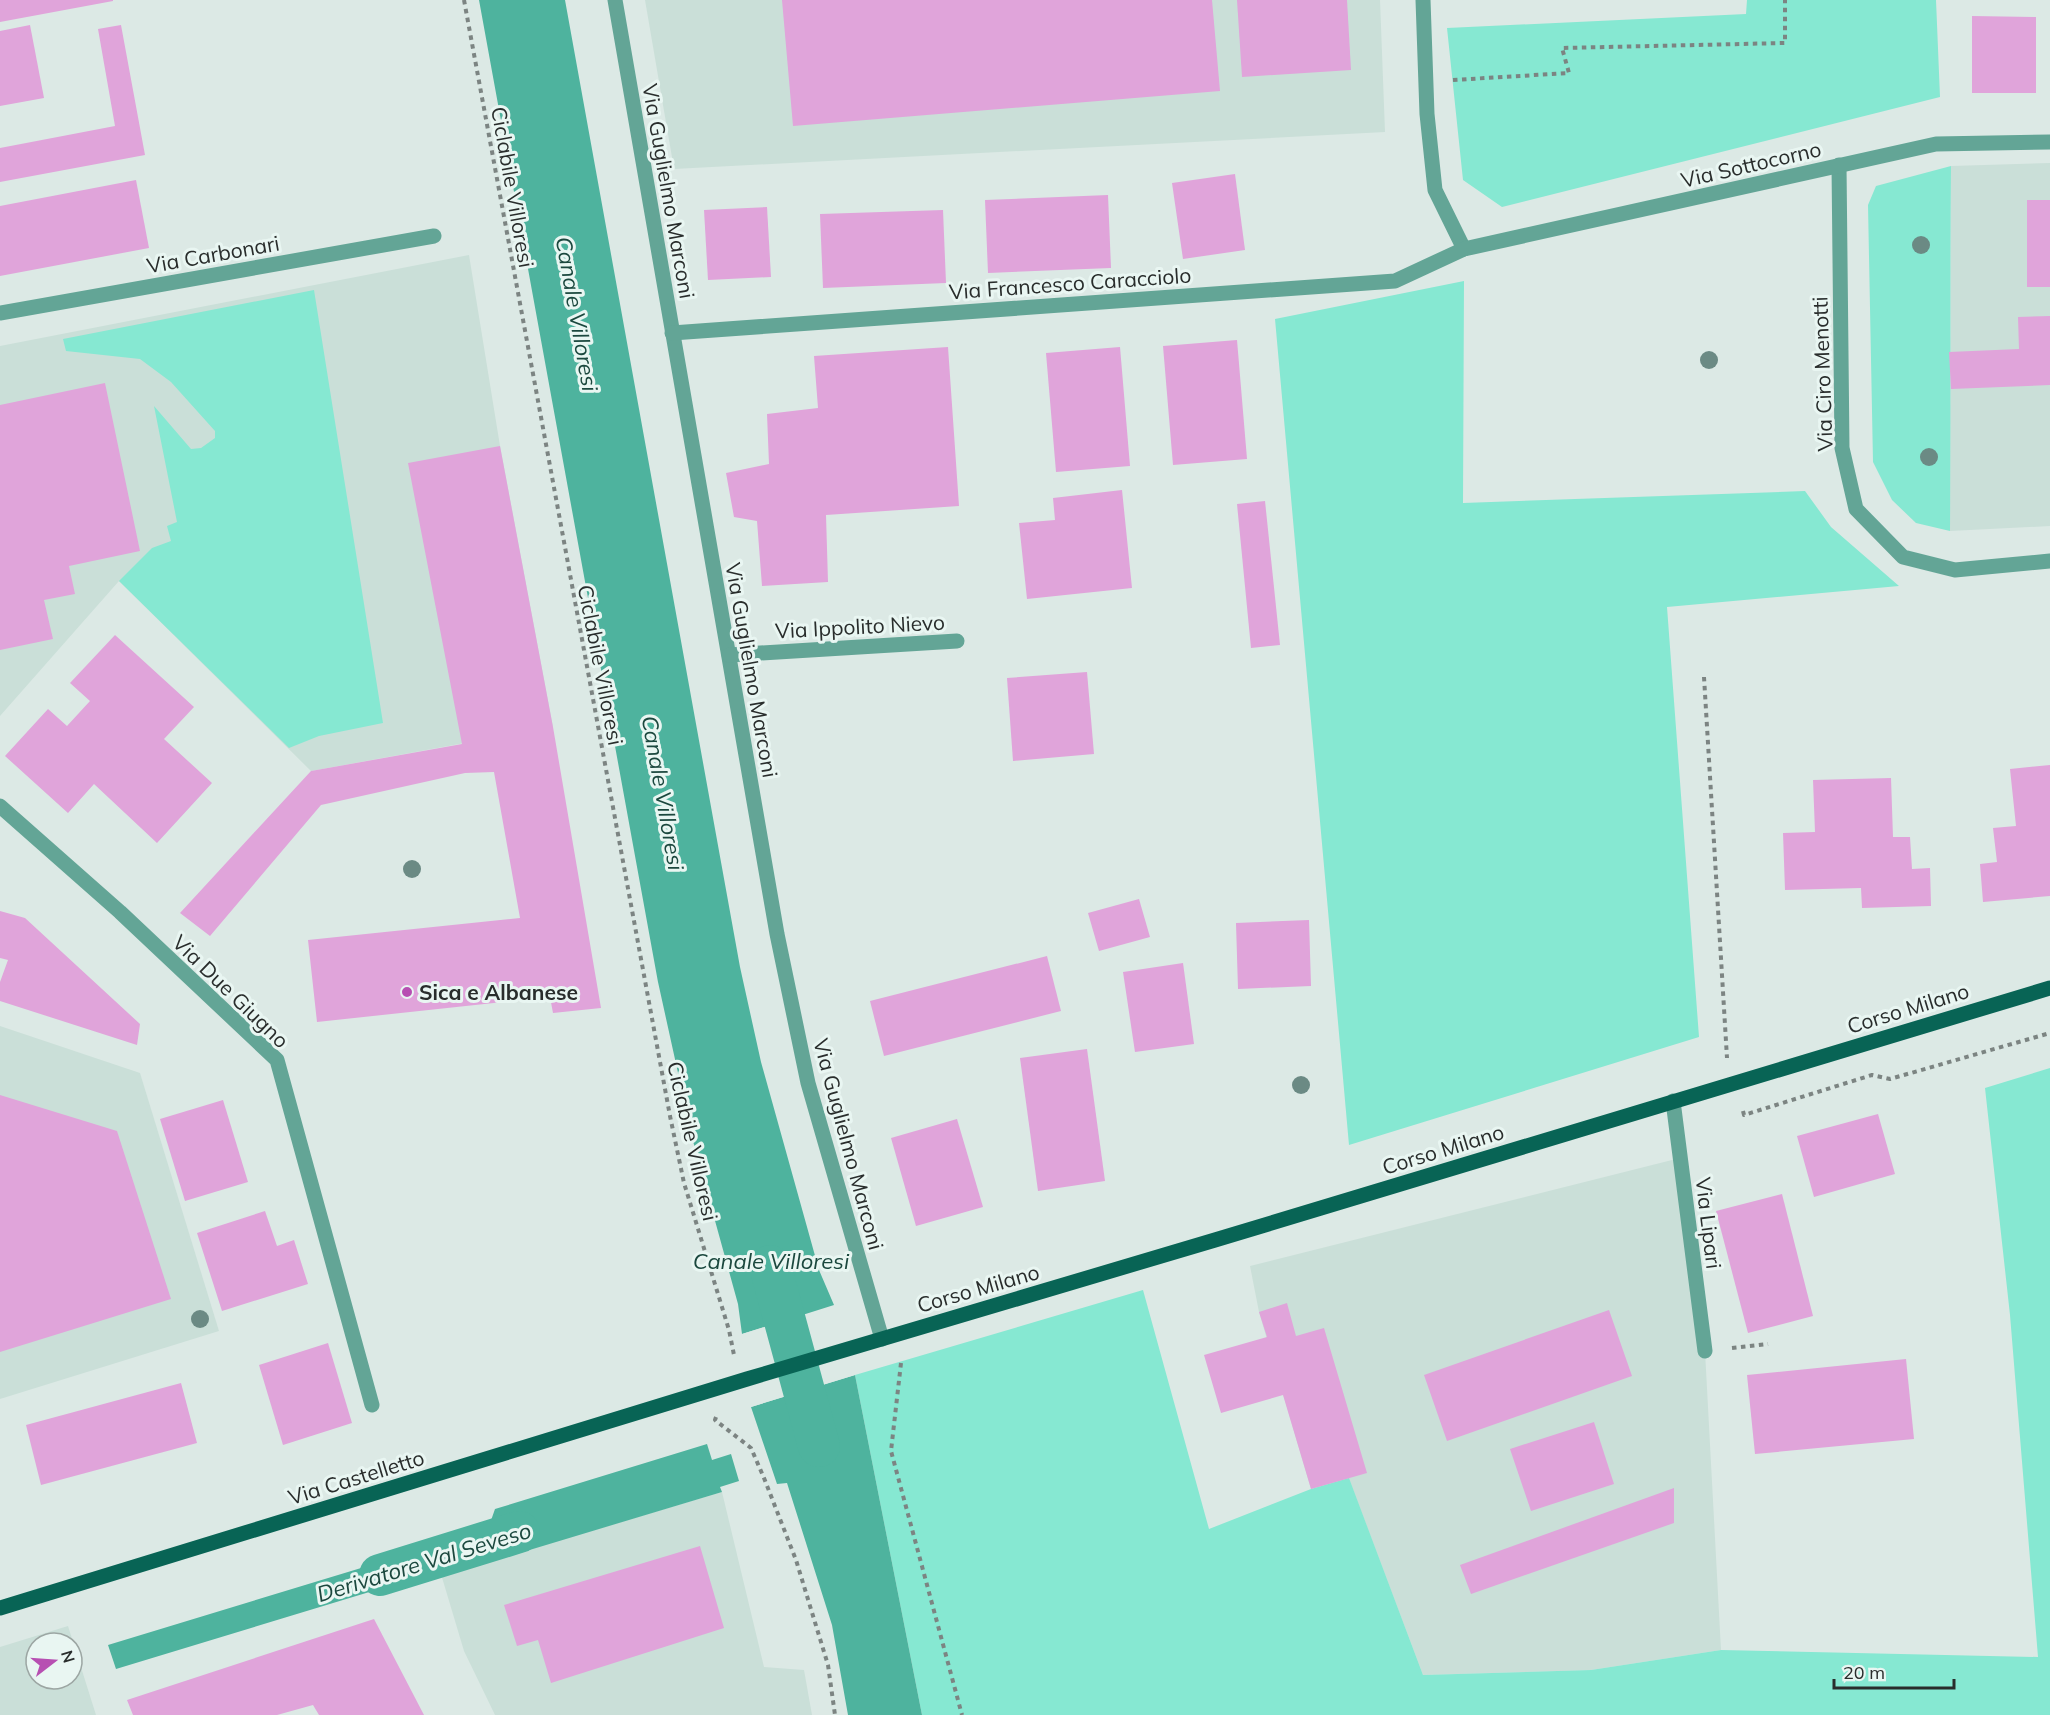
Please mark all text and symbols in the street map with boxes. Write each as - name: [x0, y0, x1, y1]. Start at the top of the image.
- street label: Via Guglielmo Marconi: [637, 81, 701, 301]
- street label: Ciclabile Villoresi: [486, 105, 540, 269]
- street label: Via Sottocorno: [1678, 135, 1824, 193]
- street label: Via Carbonari: [145, 230, 281, 278]
- water label: Canale Villoresi: [550, 235, 605, 394]
- street label: Via Francesco Caracciolo: [948, 262, 1192, 304]
- street label: Via Ciro Menotti: [1806, 296, 1838, 452]
- street label: Via Guglielmo Marconi: [720, 560, 784, 780]
- street label: Ciclabile Villoresi: [573, 583, 629, 747]
- street label: Via Ippolito Nievo: [774, 609, 946, 643]
- water label: Canale Villoresi: [636, 714, 691, 873]
- street label: Via Due Giugno: [167, 929, 295, 1053]
- street label: Corso Milano: [1844, 977, 1972, 1039]
- place label: Sica e Albanese: [419, 979, 578, 1005]
- marker: Sica e Albanese: [400, 985, 414, 999]
- street label: Via Guglielmo Marconi: [808, 1035, 890, 1253]
- street label: Ciclabile Villoresi: [662, 1059, 724, 1223]
- street label: Corso Milano: [1379, 1118, 1507, 1180]
- street label: Via Lipari: [1690, 1176, 1728, 1270]
- water label: Canale Villoresi: [693, 1247, 850, 1275]
- street label: Corso Milano: [914, 1258, 1042, 1318]
- street label: Via Castelletto: [285, 1444, 427, 1510]
- water label: Derivatore Val Seveso: [313, 1516, 535, 1608]
- north arrow: [24, 1631, 84, 1691]
- text: N: [57, 1648, 80, 1665]
- scale bar: [1834, 1652, 1954, 1690]
- text: 20 m: [1843, 1661, 1885, 1684]

